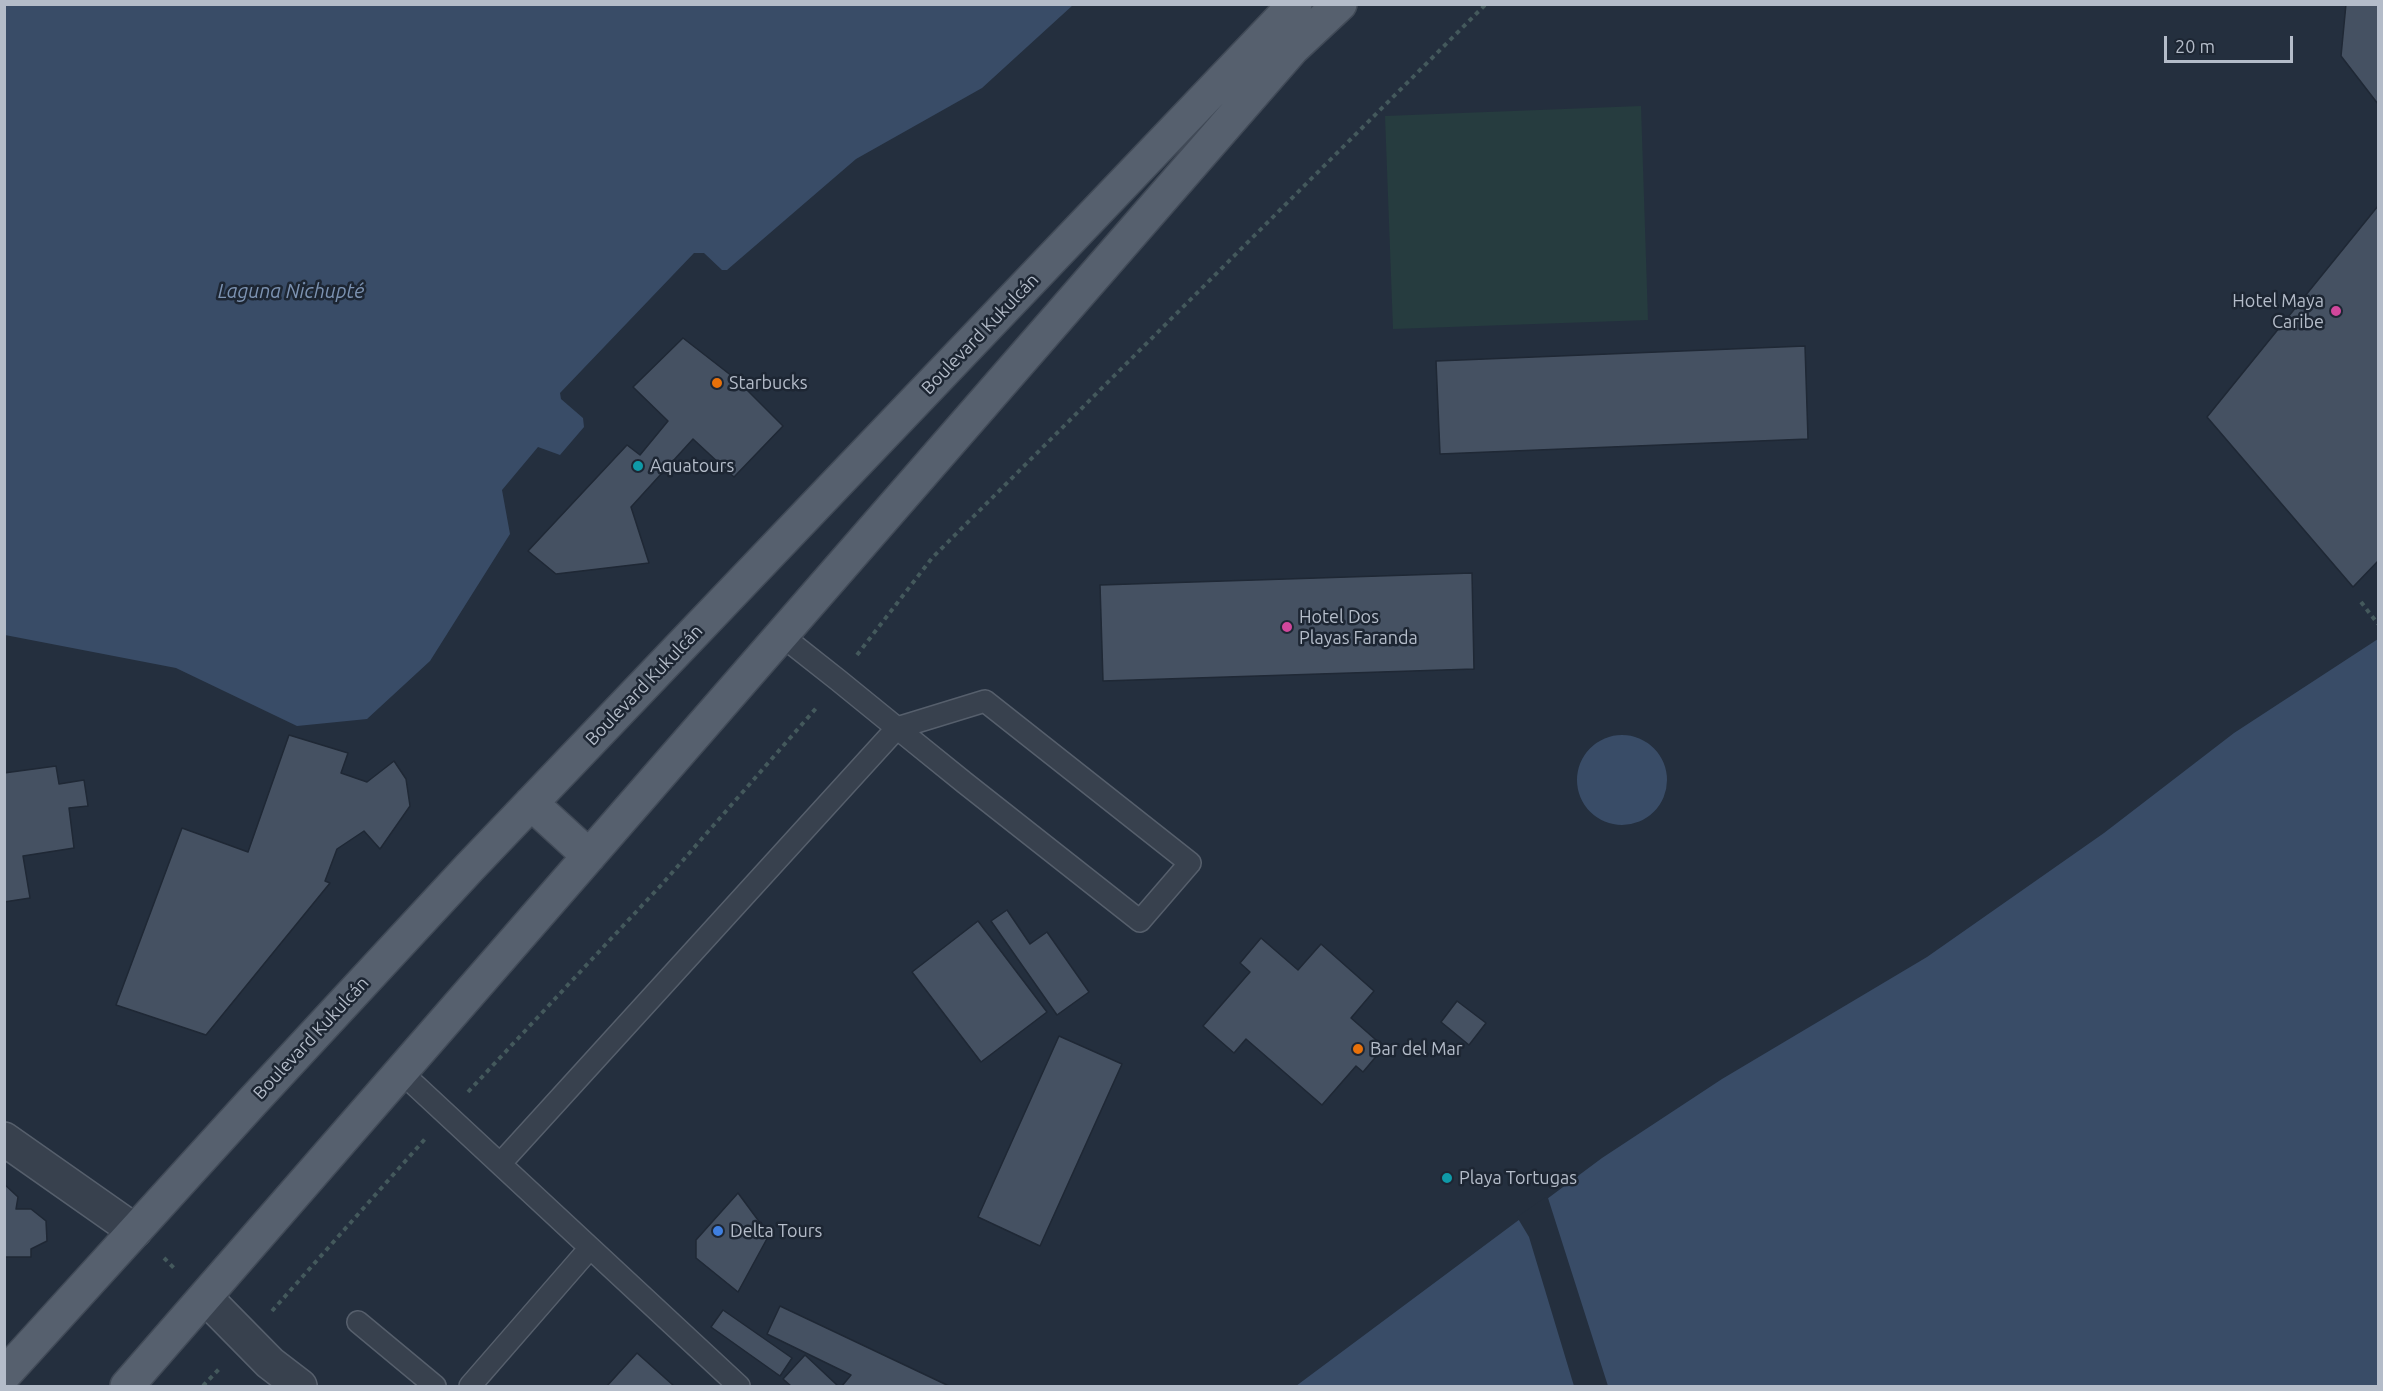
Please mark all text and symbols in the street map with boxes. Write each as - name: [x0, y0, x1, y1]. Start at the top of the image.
- scale bar: [2167, 24, 2296, 62]
- text: 20 m: [2175, 36, 2215, 56]
- street label: Boulevard Kukulcán: [917, 269, 1043, 399]
- water label: Laguna Nichupté: [218, 279, 364, 303]
- place label: Hotel Maya Caribe: [2232, 290, 2324, 332]
- marker: Hotel Maya Caribe: [2329, 304, 2343, 318]
- place label: Starbucks: [729, 372, 808, 394]
- marker: Starbucks: [710, 376, 724, 390]
- place label: Aquatours: [650, 455, 734, 477]
- marker: Aquatours: [631, 459, 645, 473]
- place label: Hotel Dos Playas Faranda: [1299, 606, 1418, 648]
- street label: Boulevard Kukulcán: [581, 620, 707, 750]
- marker: Hotel Dos Playas Faranda: [1280, 620, 1294, 634]
- street label: Boulevard Kukulcán: [249, 972, 373, 1104]
- place label: Bar del Mar: [1370, 1038, 1463, 1060]
- marker: Bar del Mar: [1351, 1042, 1365, 1056]
- place label: Playa Tortugas: [1459, 1167, 1577, 1189]
- marker: Playa Tortugas: [1440, 1171, 1454, 1185]
- place label: Delta Tours: [730, 1220, 822, 1242]
- marker: Delta Tours: [711, 1224, 725, 1238]

